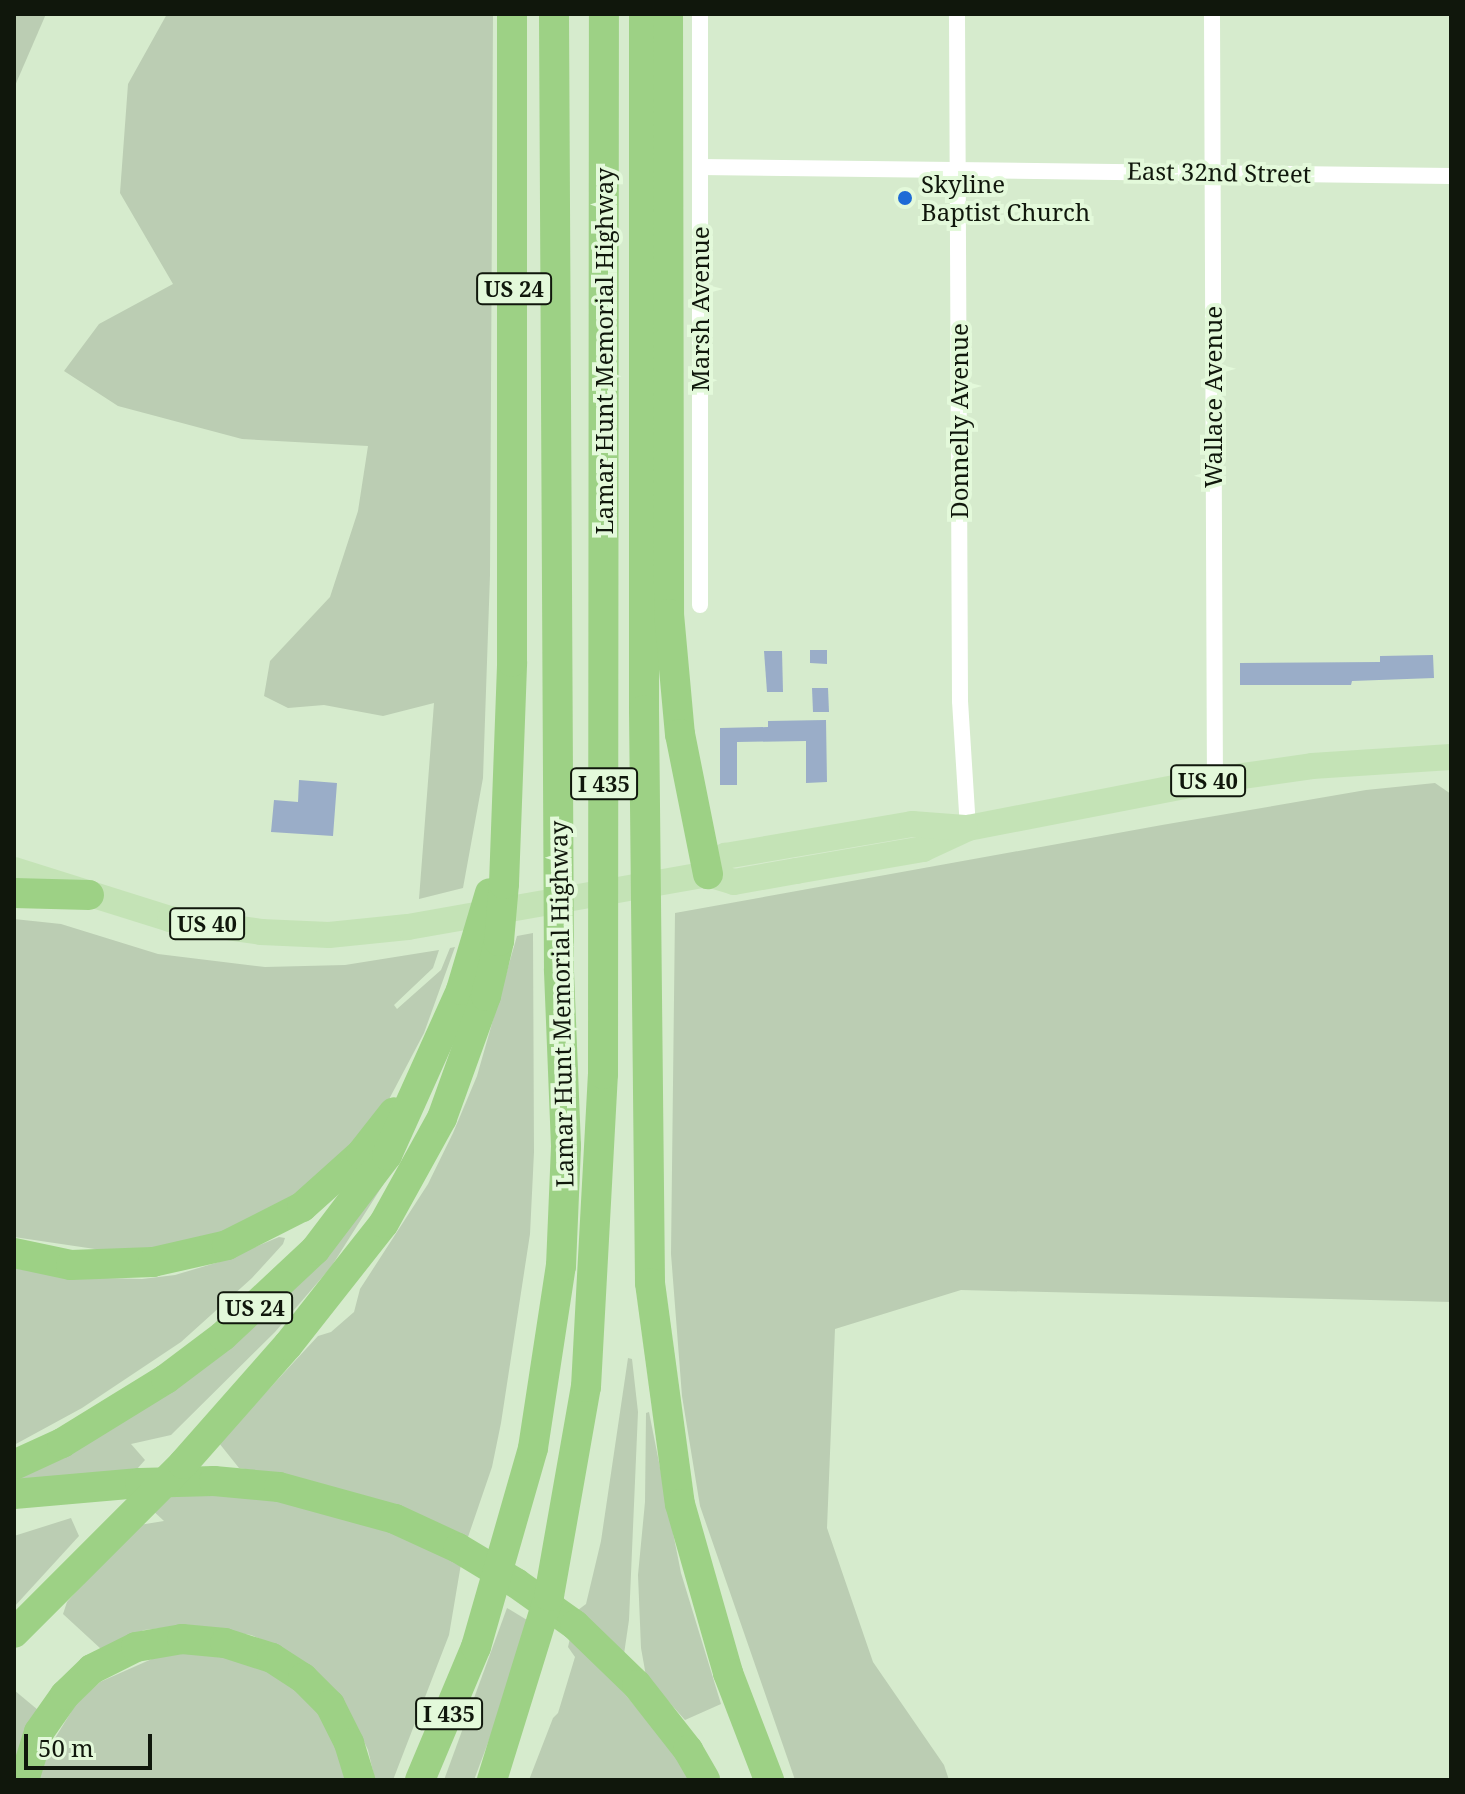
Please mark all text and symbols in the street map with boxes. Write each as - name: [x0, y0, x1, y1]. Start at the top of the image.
- street label: East 32nd Street: [1127, 156, 1311, 188]
- street label: Lamar Hunt Memorial Highway: [590, 168, 618, 534]
- place label: Skyline Baptist Church: [921, 170, 1090, 226]
- marker: Skyline Baptist Church: [896, 189, 914, 207]
- street label: Marsh Avenue: [686, 226, 714, 392]
- road number: US 24: [476, 271, 552, 307]
- street label: Wallace Avenue: [1199, 306, 1227, 488]
- street label: Donnelly Avenue: [945, 323, 973, 519]
- road number: US 40: [1170, 763, 1246, 799]
- road number: I 435: [570, 766, 638, 802]
- street label: Lamar Hunt Memorial Highway: [543, 820, 579, 1188]
- road number: US 40: [169, 906, 245, 942]
- road number: US 24: [217, 1290, 293, 1326]
- road number: I 435: [415, 1696, 483, 1732]
- scale bar: [28, 1718, 156, 1768]
- text: 50 m: [38, 1731, 94, 1764]

